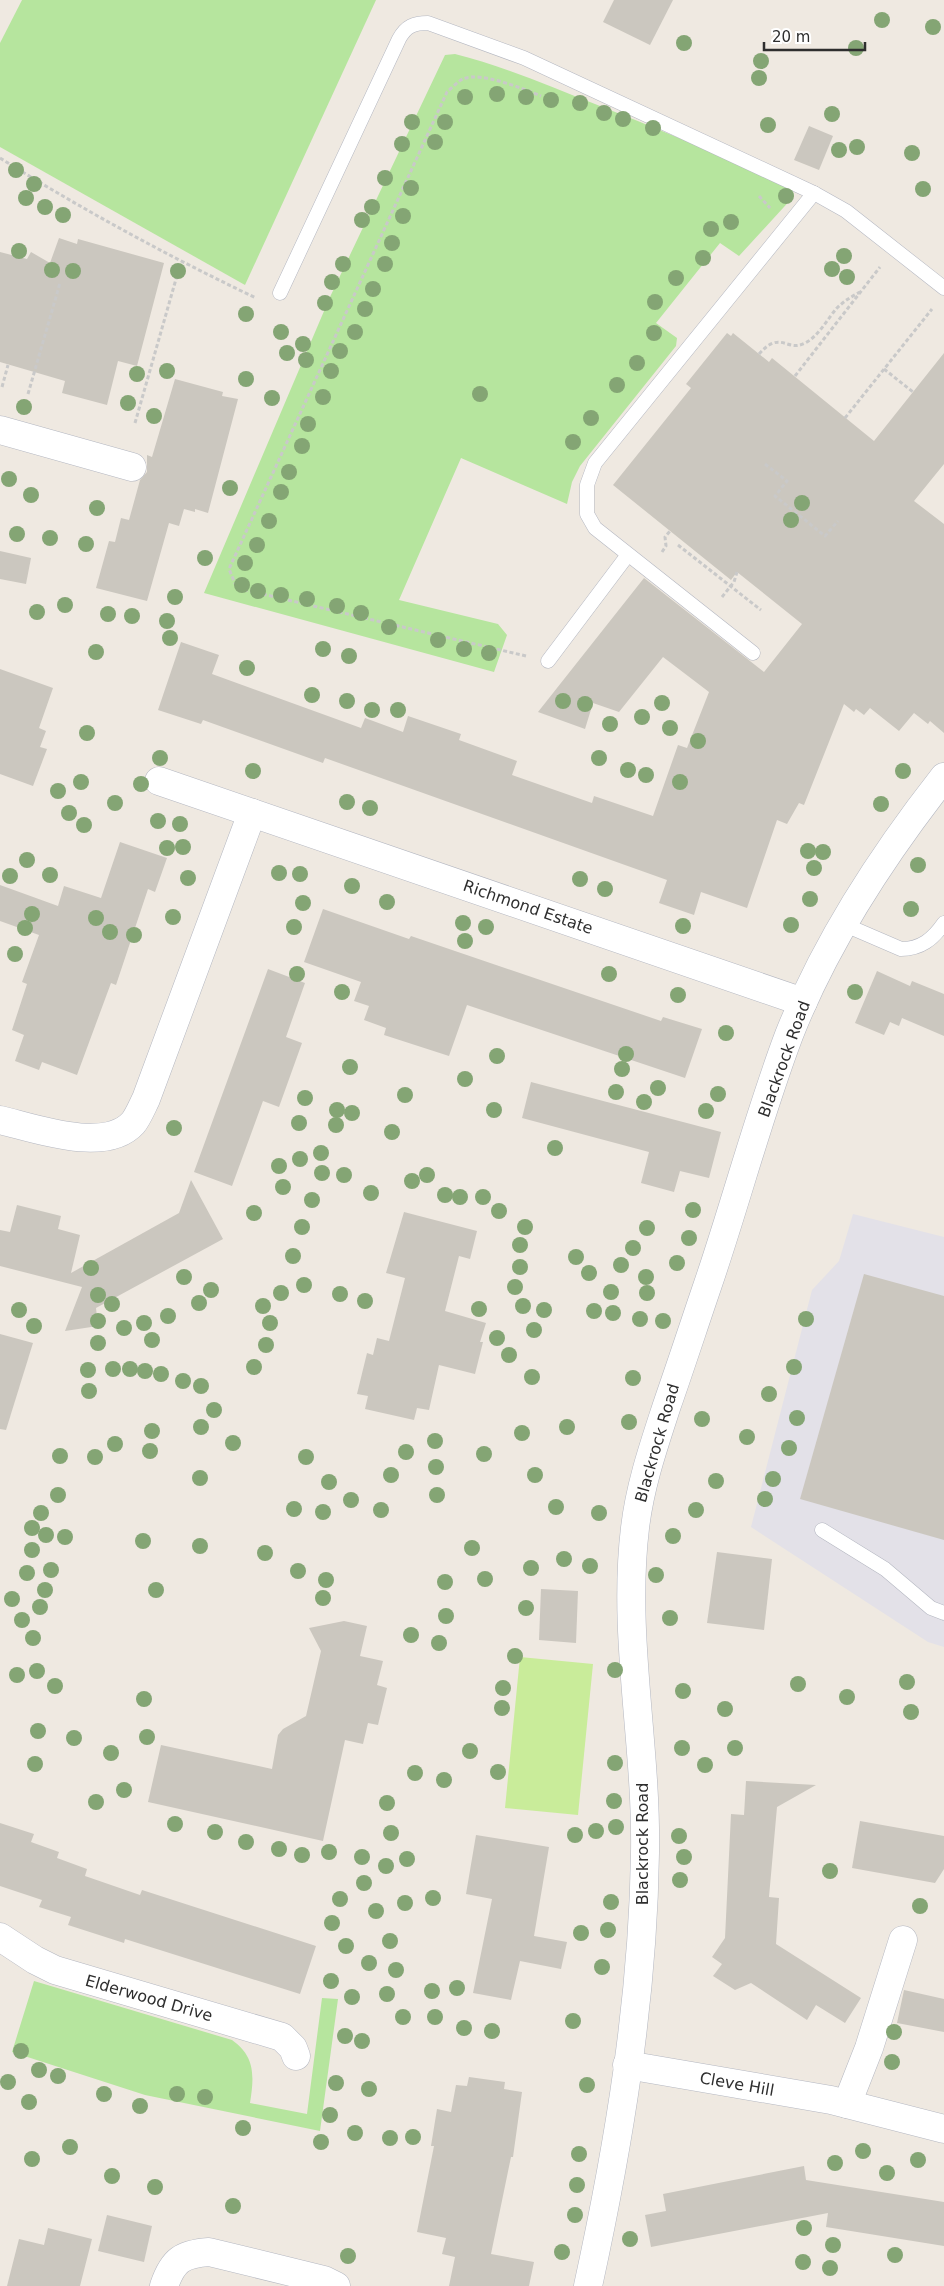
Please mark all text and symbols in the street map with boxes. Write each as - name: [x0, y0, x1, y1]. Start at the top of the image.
- scale bar: [764, 20, 865, 52]
- text: 20 m: [772, 28, 810, 46]
- street label: Richmond Estate: [461, 876, 595, 938]
- street label: Blackrock Road: [754, 998, 814, 1120]
- street label: Blackrock Road: [631, 1381, 683, 1505]
- street label: Blackrock Road: [633, 1783, 652, 1905]
- street label: Elderwood Drive: [83, 1971, 215, 2025]
- street label: Cleve Hill: [698, 2068, 776, 2100]

